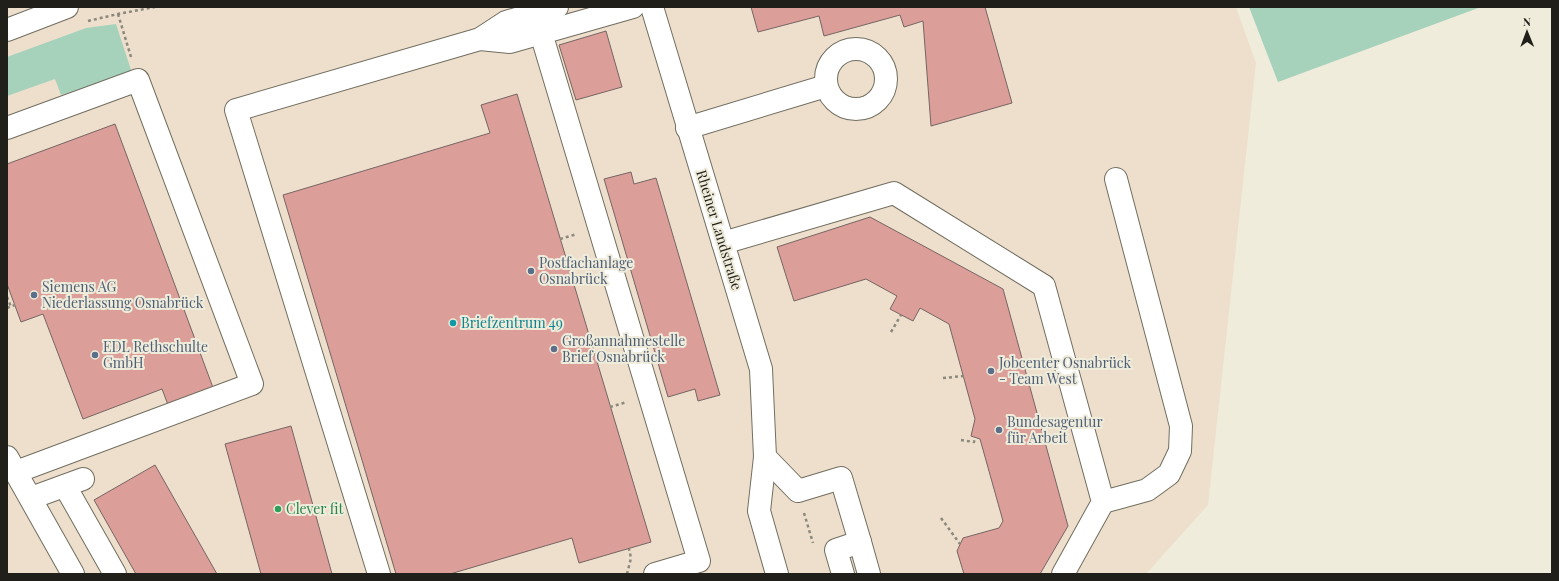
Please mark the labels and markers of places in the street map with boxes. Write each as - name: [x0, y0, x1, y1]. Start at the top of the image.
- place label: Postfachanlage Osnabrück: [539, 253, 633, 288]
- marker: Postfachanlage Osnabrück: [526, 266, 536, 276]
- place label: Siemens AG Niederlassung Osnabrück: [42, 277, 204, 312]
- marker: Siemens AG Niederlassung Osnabrück: [29, 290, 39, 300]
- place label: Briefzentrum 49: [461, 313, 563, 332]
- marker: Briefzentrum 49: [448, 318, 458, 328]
- place label: Großannahmestelle Brief Osnabrück: [562, 331, 685, 366]
- place label: EDL Rethschulte GmbH: [103, 337, 208, 372]
- marker: Großannahmestelle Brief Osnabrück: [549, 344, 559, 354]
- marker: EDL Rethschulte GmbH: [90, 350, 100, 360]
- place label: Jobcenter Osnabrück - Team West: [998, 353, 1132, 388]
- marker: Jobcenter Osnabrück - Team West: [986, 366, 996, 376]
- place label: Bundesagentur für Arbeit: [1007, 412, 1103, 447]
- marker: Bundesagentur für Arbeit: [994, 425, 1004, 435]
- place label: Clever fit: [286, 499, 344, 518]
- marker: Clever fit: [273, 504, 283, 514]

